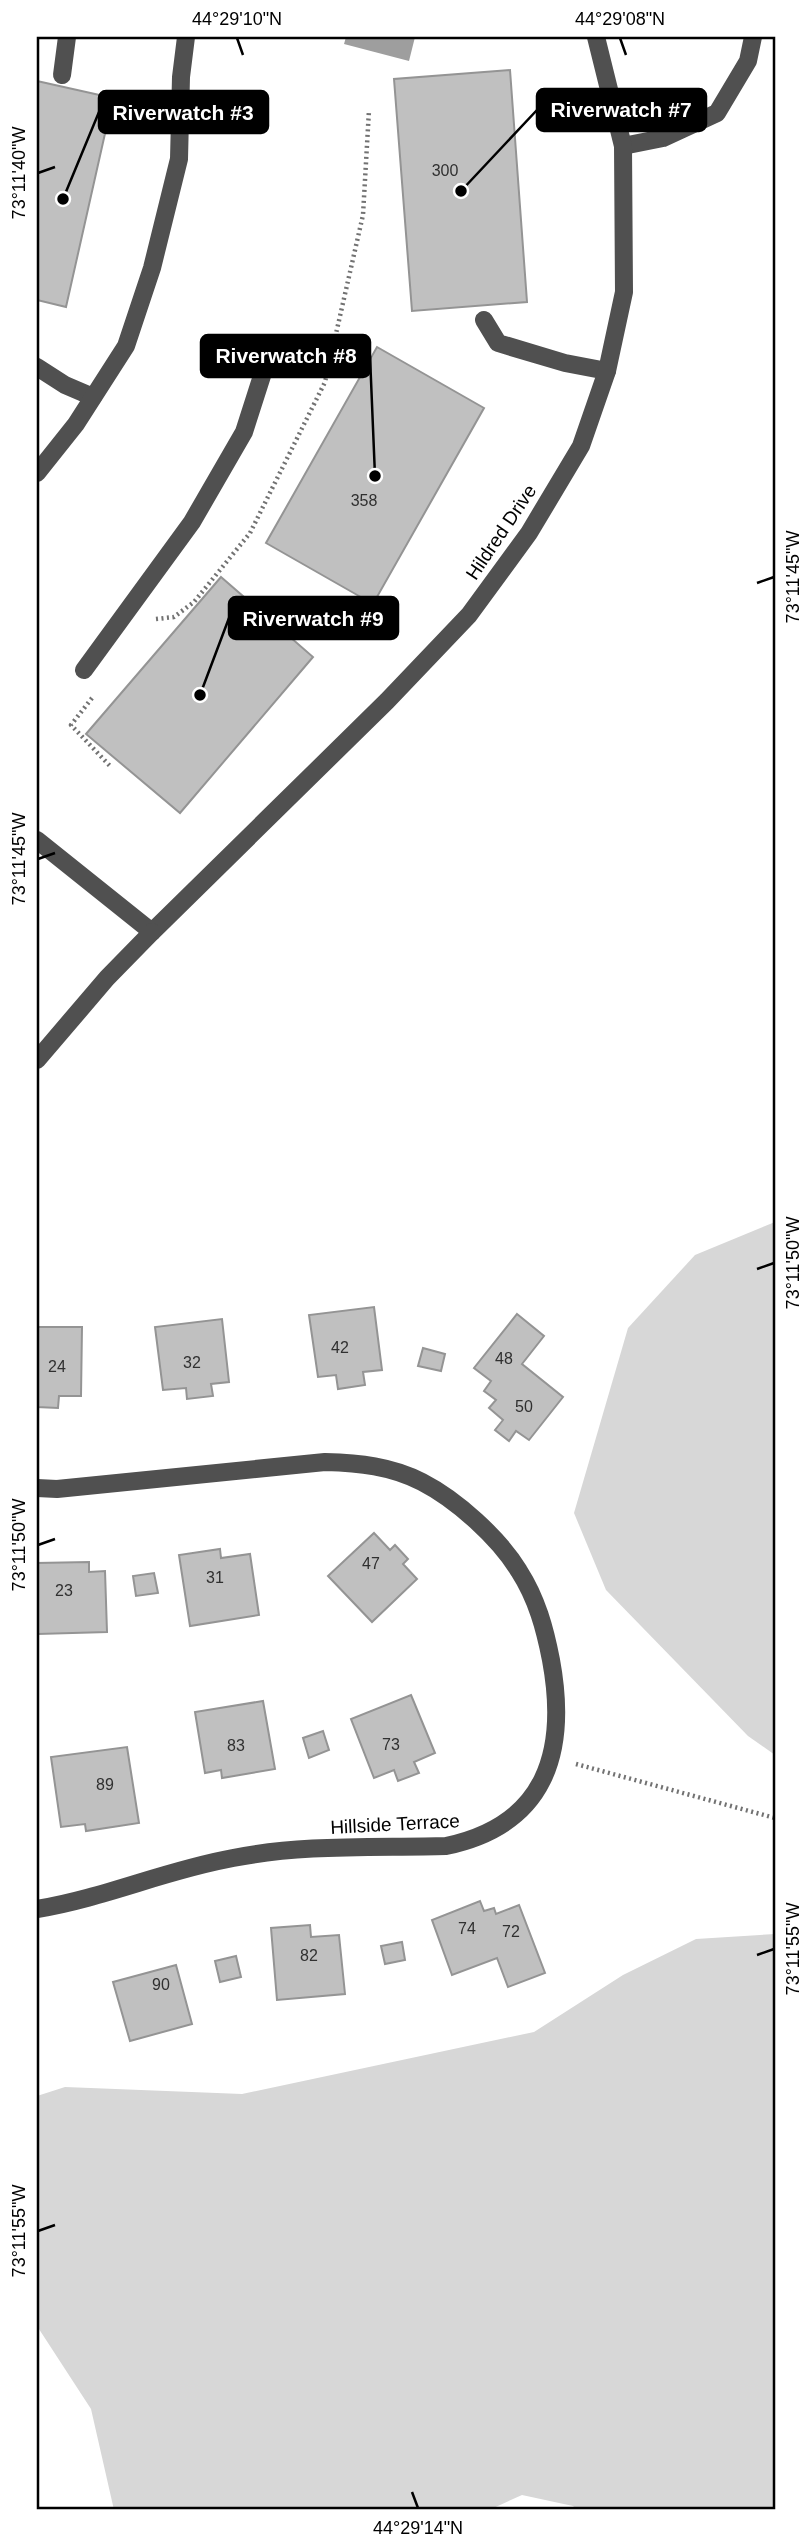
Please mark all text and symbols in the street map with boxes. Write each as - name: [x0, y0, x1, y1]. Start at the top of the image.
- text: 44°29'10"N: [192, 9, 282, 29]
- text: 44°29'08"N: [575, 9, 665, 29]
- callout: Riverwatch #7: [537, 89, 706, 131]
- callout: Riverwatch #3: [99, 91, 268, 133]
- text: Riverwatch #7: [550, 98, 692, 121]
- text: Riverwatch #3: [112, 101, 254, 124]
- text: 73°11'40"W: [9, 127, 29, 219]
- house number: 300: [432, 162, 458, 179]
- callout: Riverwatch #8: [201, 335, 370, 377]
- text: Riverwatch #8: [215, 344, 357, 367]
- street label: Hildred Drive: [462, 481, 540, 583]
- house number: 358: [351, 492, 377, 509]
- text: 73°11'45"W: [783, 531, 803, 623]
- callout: Riverwatch #9: [229, 597, 398, 639]
- text: Riverwatch #9: [242, 607, 384, 630]
- text: 73°11'45"W: [9, 813, 29, 905]
- text: 73°11'50"W: [783, 1217, 803, 1309]
- house number: 42: [331, 1339, 349, 1356]
- house number: 48: [495, 1350, 513, 1367]
- house number: 32: [183, 1354, 201, 1371]
- house number: 24: [48, 1358, 66, 1375]
- house number: 50: [515, 1398, 533, 1415]
- text: 73°11'50"W: [9, 1499, 29, 1591]
- house number: 47: [362, 1555, 380, 1572]
- house number: 31: [206, 1569, 224, 1586]
- house number: 23: [55, 1582, 73, 1599]
- house number: 73: [382, 1736, 400, 1753]
- house number: 83: [227, 1737, 245, 1754]
- house number: 89: [96, 1776, 114, 1793]
- street label: Hillside Terrace: [330, 1810, 460, 1838]
- text: 73°11'55"W: [783, 1903, 803, 1995]
- house number: 74: [458, 1920, 476, 1937]
- house number: 72: [502, 1923, 520, 1940]
- house number: 82: [300, 1947, 318, 1964]
- house number: 90: [152, 1976, 170, 1993]
- text: 73°11'55"W: [9, 2185, 29, 2277]
- text: 44°29'14"N: [373, 2518, 463, 2538]

